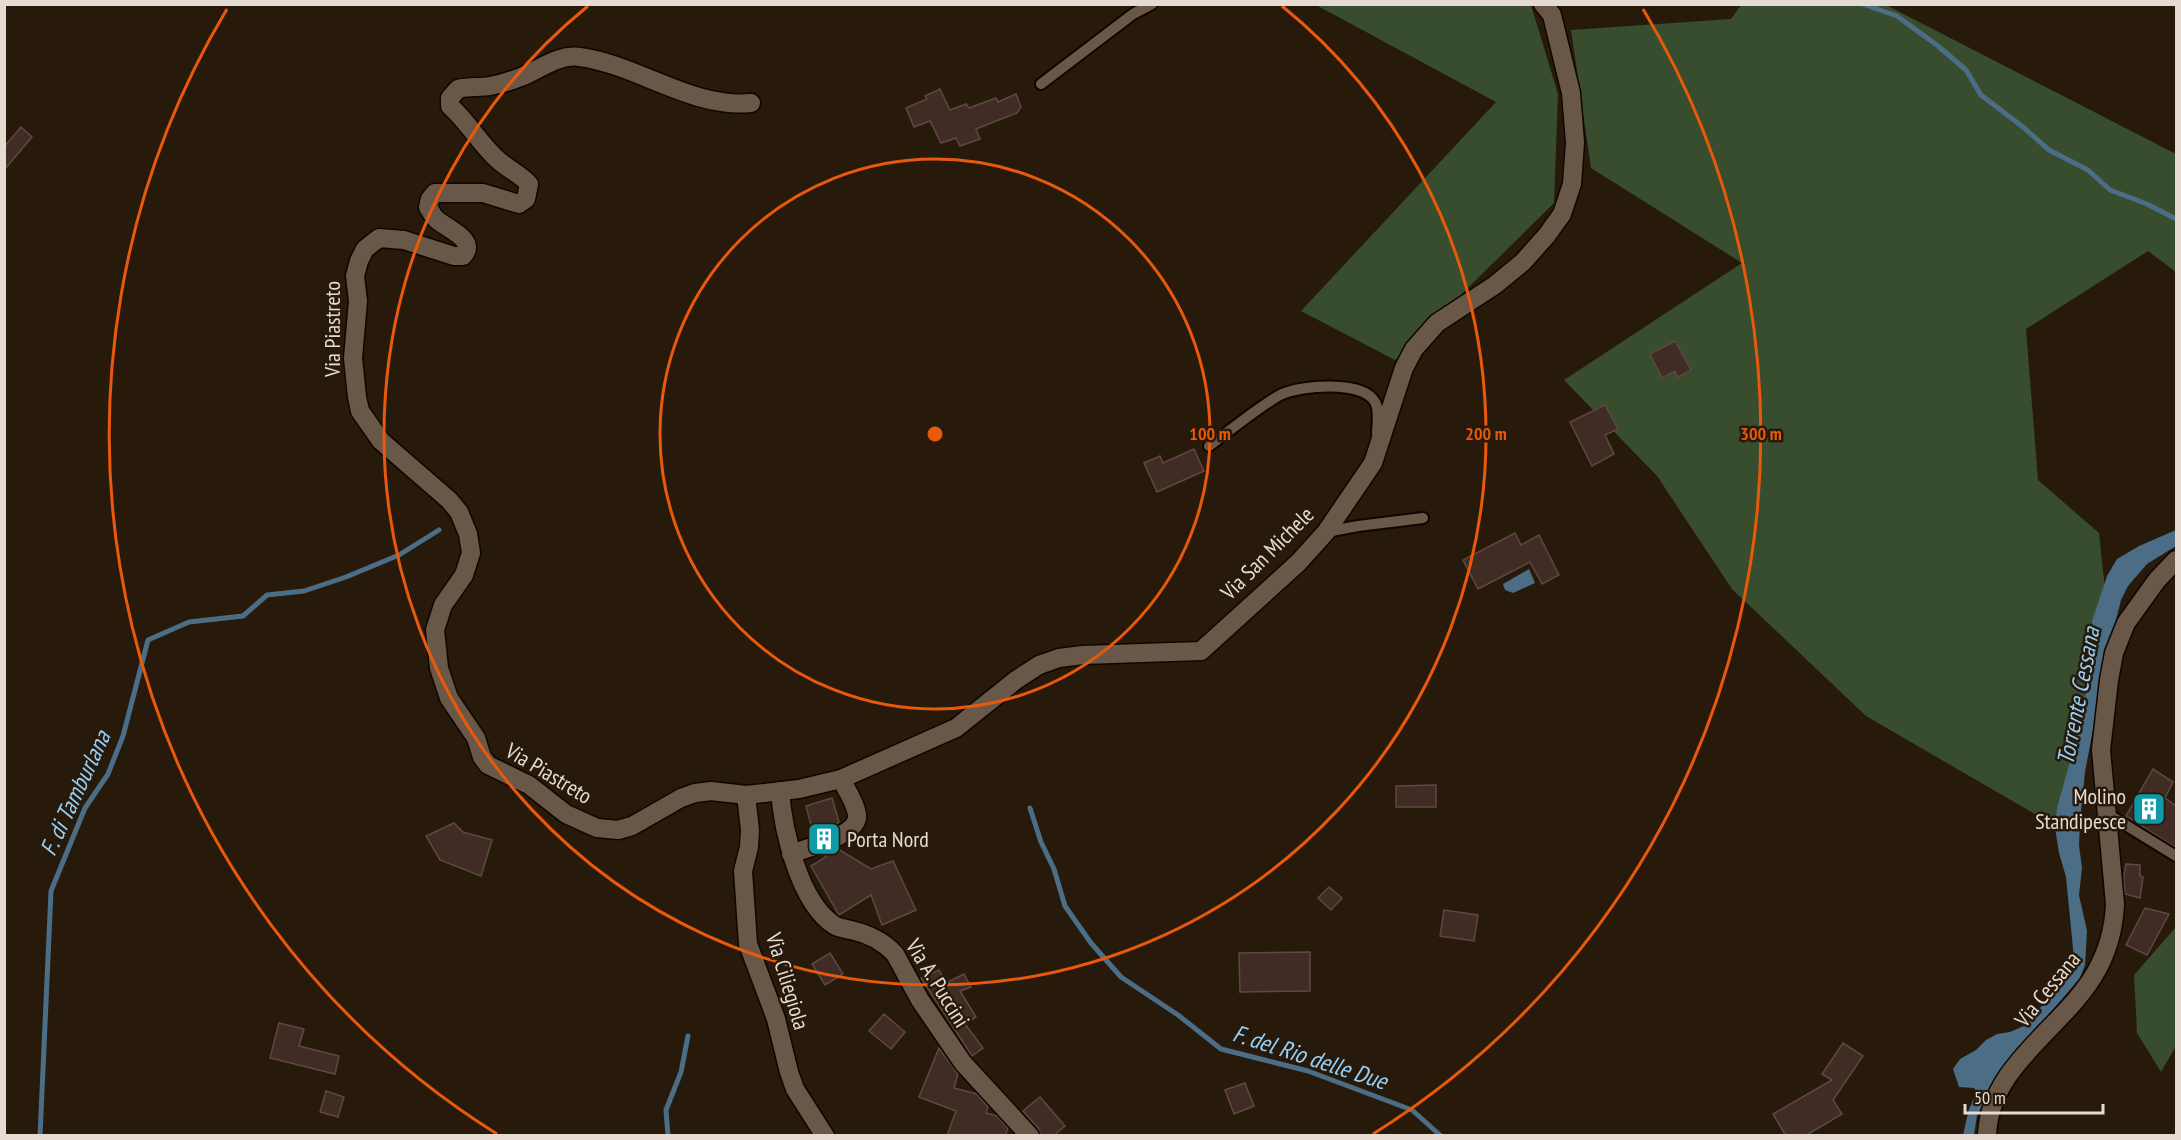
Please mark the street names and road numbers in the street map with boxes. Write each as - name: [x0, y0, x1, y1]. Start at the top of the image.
- street label: Via Piastreto: [318, 281, 346, 378]
- street label: Via San Michele: [1214, 500, 1320, 606]
- street label: Via Piastreto: [500, 736, 597, 810]
- street label: Via Ciliegiola: [760, 928, 816, 1033]
- street label: Via A. Puccini: [899, 933, 976, 1032]
- street label: Via Cessana: [2007, 946, 2086, 1033]

